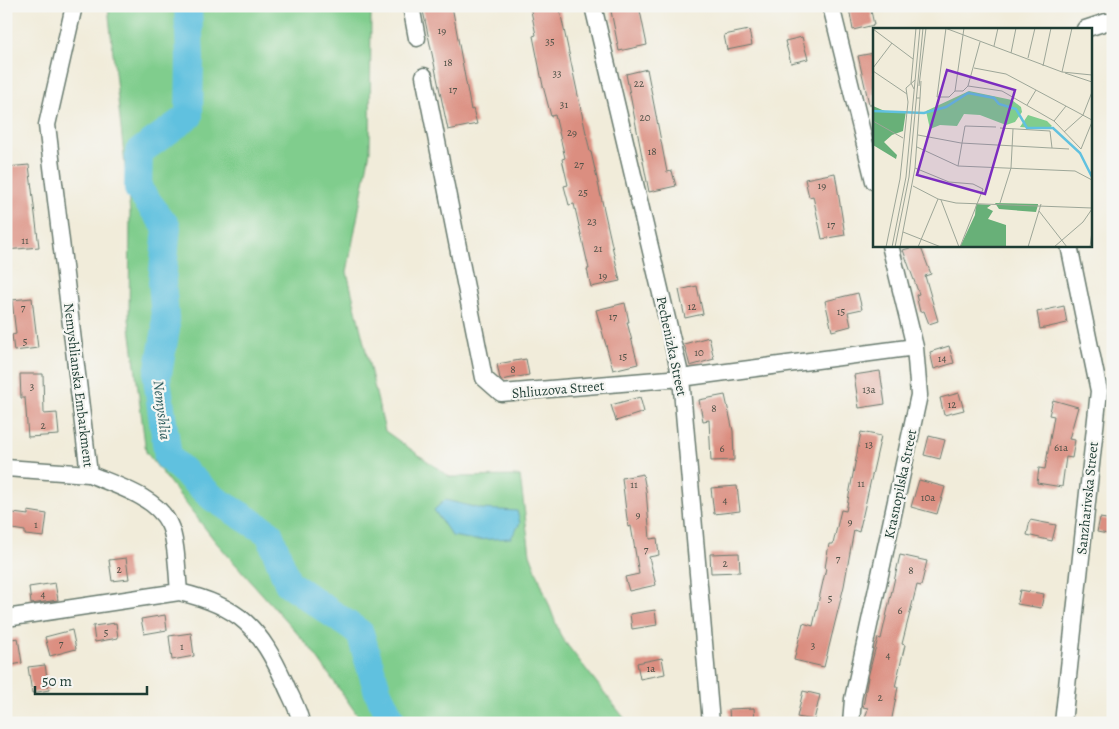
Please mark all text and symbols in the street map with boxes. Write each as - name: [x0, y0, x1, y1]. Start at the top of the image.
- house number: 19: [438, 23, 446, 38]
- inset map: [873, 28, 1092, 246]
- house number: 35: [545, 34, 555, 49]
- house number: 18: [443, 55, 453, 70]
- house number: 33: [552, 66, 562, 81]
- house number: 22: [634, 76, 644, 91]
- house number: 17: [449, 82, 458, 97]
- house number: 31: [560, 97, 568, 112]
- house number: 20: [639, 110, 651, 125]
- house number: 29: [567, 125, 577, 140]
- house number: 18: [647, 144, 657, 159]
- house number: 27: [574, 157, 584, 172]
- house number: 19: [818, 178, 826, 193]
- house number: 25: [578, 185, 588, 200]
- house number: 23: [587, 214, 597, 229]
- house number: 17: [827, 217, 836, 232]
- house number: 11: [21, 233, 29, 248]
- house number: 21: [594, 241, 603, 256]
- house number: 19: [599, 268, 607, 283]
- street label: Pechenizka Street: [652, 294, 691, 398]
- house number: 12: [688, 299, 697, 314]
- house number: 7: [21, 300, 26, 315]
- street label: Nemyshlianska Embarkment: [59, 302, 98, 469]
- house number: 15: [837, 304, 846, 319]
- house number: 17: [609, 309, 618, 324]
- house number: 5: [23, 334, 28, 349]
- house number: 10: [694, 345, 704, 360]
- house number: 15: [619, 349, 628, 364]
- house number: 14: [938, 351, 946, 366]
- house number: 8: [510, 362, 516, 377]
- street label: Shliuzova Street: [511, 376, 605, 403]
- house number: 3: [30, 379, 34, 394]
- water label: Nemyshlia: [148, 379, 176, 441]
- house number: 13а: [862, 382, 877, 397]
- house number: 12: [948, 397, 957, 412]
- house number: 8: [711, 401, 717, 416]
- house number: 2: [40, 418, 46, 433]
- street label: Krasnopilska Street: [880, 427, 921, 541]
- house number: 13: [865, 437, 873, 452]
- house number: 61а: [1054, 440, 1069, 455]
- street label: Sanzharivska Street: [1072, 440, 1103, 555]
- house number: 6: [719, 441, 725, 456]
- house number: 11: [857, 476, 865, 491]
- house number: 11: [630, 477, 638, 492]
- house number: 10а: [921, 490, 936, 505]
- house number: 4: [723, 493, 728, 508]
- house number: 9: [635, 507, 641, 522]
- house number: 9: [847, 514, 853, 529]
- house number: 1: [34, 517, 38, 532]
- house number: 7: [644, 542, 649, 557]
- house number: 7: [836, 551, 841, 566]
- house number: 2: [722, 556, 728, 571]
- house number: 2: [116, 562, 122, 577]
- house number: 8: [908, 563, 914, 578]
- house number: 4: [41, 587, 46, 602]
- house number: 5: [828, 591, 833, 606]
- house number: 6: [897, 603, 903, 618]
- house number: 5: [104, 625, 109, 640]
- house number: 7: [59, 636, 64, 651]
- house number: 3: [811, 638, 815, 653]
- house number: 1: [180, 639, 184, 654]
- house number: 4: [886, 648, 891, 663]
- house number: 1а: [647, 661, 656, 676]
- scale bar: [35, 664, 148, 696]
- text: 50 m: [42, 671, 72, 691]
- house number: 2: [877, 690, 883, 705]

